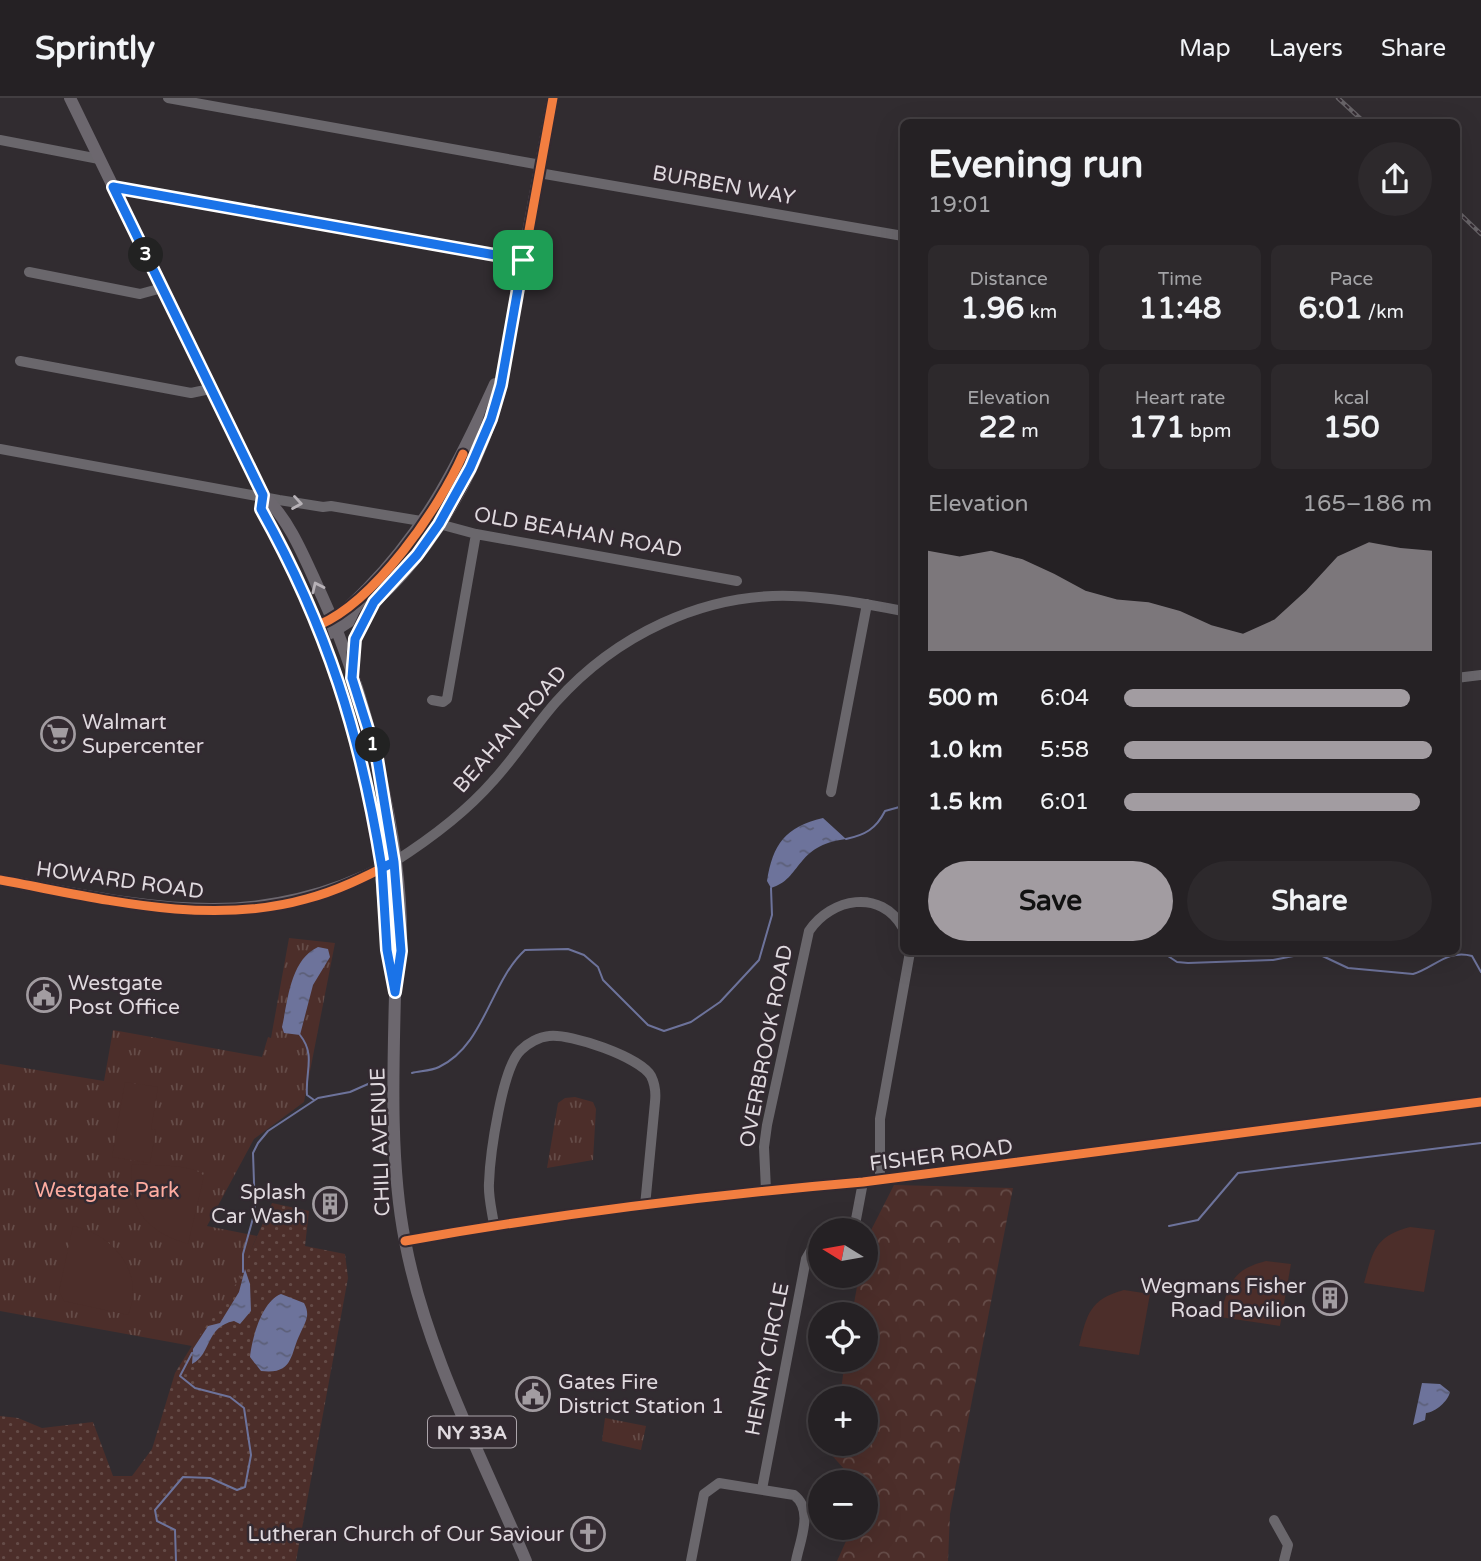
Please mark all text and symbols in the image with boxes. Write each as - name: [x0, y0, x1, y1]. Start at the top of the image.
- text: Sprintly: [35, 29, 155, 68]
- text: Map: [1179, 34, 1231, 63]
- text: Layers: [1269, 34, 1343, 63]
- text: Share: [1381, 34, 1446, 63]
- text: Evening run: [928, 142, 1143, 188]
- button: share: [1358, 142, 1432, 216]
- street label: BURBEN WAY: [650, 161, 797, 210]
- text: 19:01: [928, 191, 992, 219]
- pin: [493, 230, 553, 290]
- pin: 3: [128, 238, 164, 272]
- icon: arrive: [504, 241, 542, 279]
- text: 3: [140, 243, 151, 265]
- text: Distance: [970, 268, 1048, 290]
- text: Time: [1158, 268, 1202, 290]
- text: Pace: [1329, 268, 1373, 290]
- text: 1.96: [960, 290, 1024, 327]
- text: 11:48: [1138, 290, 1222, 327]
- text: 6:01: [1299, 290, 1363, 327]
- text: km: [1024, 301, 1057, 323]
- text: /km: [1363, 301, 1404, 323]
- text: Elevation: [967, 387, 1050, 409]
- text: Heart rate: [1135, 387, 1225, 409]
- text: kcal: [1333, 387, 1369, 409]
- text: 22: [979, 409, 1016, 446]
- text: 171: [1129, 409, 1185, 446]
- text: 150: [1323, 409, 1380, 446]
- text: m: [1016, 420, 1039, 442]
- text: bpm: [1185, 420, 1231, 442]
- text: Elevation: [928, 490, 1029, 518]
- text: 165–186 m: [1303, 490, 1432, 518]
- one-way arrow: [291, 495, 303, 510]
- street label: OLD BEAHAN ROAD: [472, 502, 684, 563]
- one-way arrow: [312, 582, 326, 594]
- street label: BEAHAN ROAD: [448, 661, 572, 798]
- text: 500 m: [928, 684, 998, 712]
- text: 6:04: [1040, 684, 1089, 712]
- place label: Walmart Supercenter: [82, 710, 204, 759]
- supermarket icon: Walmart Supercenter: [39, 715, 77, 753]
- pin: 1: [356, 728, 390, 762]
- text: 1: [367, 733, 378, 755]
- text: 1.0 km: [928, 736, 1003, 764]
- text: 5:58: [1040, 736, 1089, 764]
- text: 1.5 km: [928, 788, 1003, 816]
- text: 6:01: [1040, 788, 1089, 816]
- street label: HOWARD ROAD: [34, 856, 205, 905]
- button: Save: [928, 861, 1173, 941]
- button: Share: [1187, 861, 1432, 941]
- street label: OVERBROOK ROAD: [735, 943, 798, 1150]
- place label: Westgate Post Office: [68, 971, 180, 1020]
- public building icon: Westgate Post Office: [25, 976, 63, 1014]
- street label: CHILI AVENUE: [365, 1067, 396, 1217]
- street label: FISHER ROAD: [868, 1134, 1014, 1177]
- park label: Westgate Park: [35, 1178, 179, 1203]
- place label: Splash Car Wash: [211, 1180, 306, 1229]
- building icon: Splash Car Wash: [311, 1185, 349, 1223]
- north arrow: [808, 1218, 878, 1288]
- map controls: [808, 1218, 878, 1540]
- place label: Wegmans Fisher Road Pavilion: [1141, 1274, 1306, 1323]
- building icon: Wegmans Fisher Road Pavilion: [1311, 1279, 1349, 1317]
- street label: HENRY CIRCLE: [740, 1280, 795, 1438]
- button: locate: [808, 1302, 878, 1372]
- place label: Gates Fire District Station 1: [558, 1370, 724, 1419]
- public building icon: Gates Fire District Station 1: [514, 1375, 552, 1413]
- button: +: [808, 1386, 878, 1456]
- road number: NY 33A: [428, 1416, 516, 1448]
- button: −: [808, 1470, 878, 1540]
- church icon: Lutheran Church of Our Saviour: [569, 1515, 607, 1553]
- place label: Lutheran Church of Our Saviour: [247, 1522, 564, 1547]

